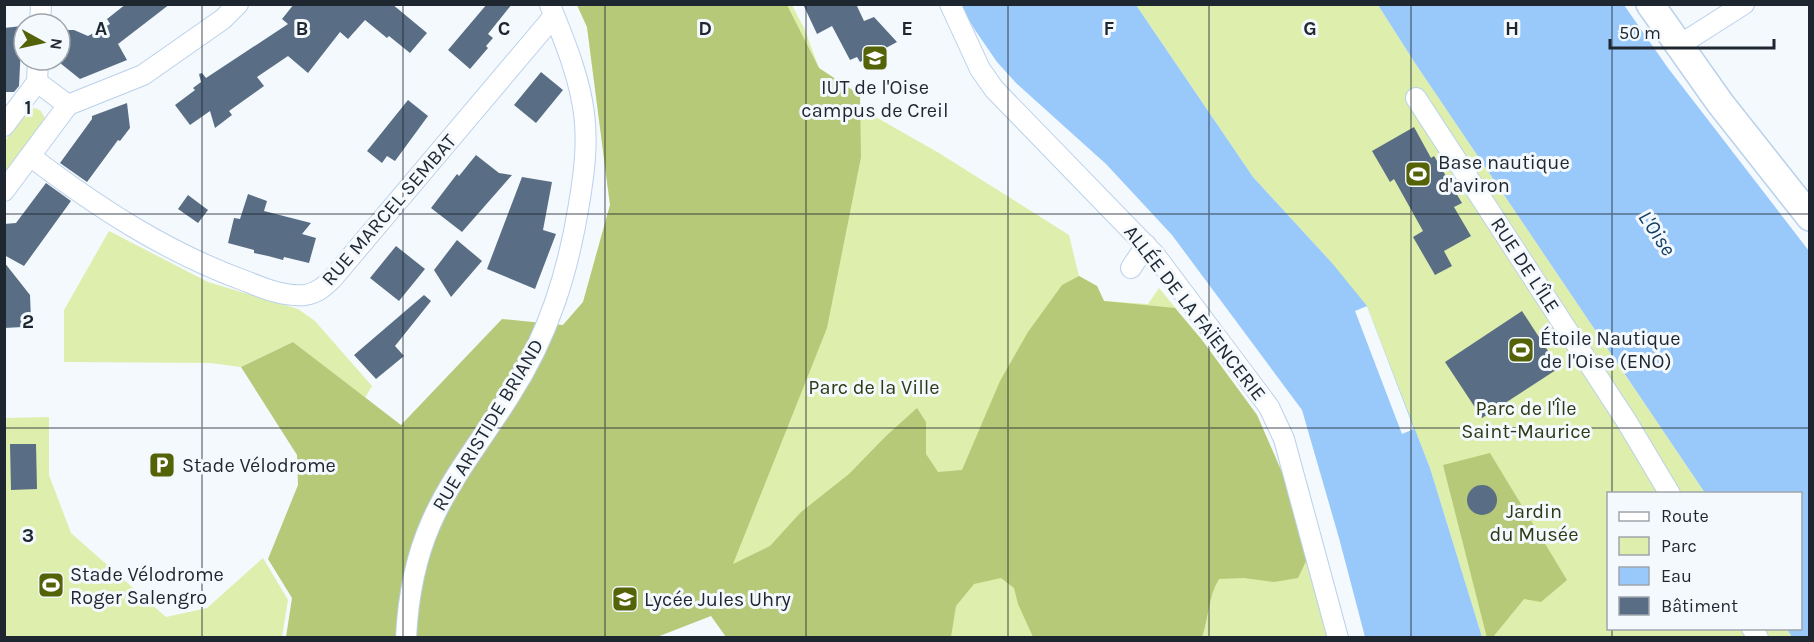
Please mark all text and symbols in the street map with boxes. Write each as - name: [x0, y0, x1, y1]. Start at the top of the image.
- north arrow: [12, 12, 72, 72]
- scale bar: [1610, 12, 1774, 50]
- text: A: [95, 17, 108, 40]
- text: B: [296, 17, 308, 40]
- text: C: [498, 17, 510, 40]
- text: D: [698, 17, 712, 40]
- text: E: [901, 17, 913, 40]
- text: F: [1104, 17, 1115, 40]
- text: G: [1303, 17, 1317, 40]
- text: H: [1505, 17, 1519, 40]
- text: 50 m: [1619, 22, 1661, 44]
- text: N: [46, 37, 67, 51]
- school or university icon: IUT de l'Oise campus de Creil: [860, 43, 890, 73]
- place label: IUT de l'Oise campus de Creil: [801, 76, 949, 122]
- text: 1: [24, 96, 32, 119]
- street label: RUE MARCEL SEMBAT: [317, 130, 461, 290]
- place label: Base nautique d'aviron: [1438, 151, 1570, 197]
- sports icon: Base nautique d'aviron: [1403, 159, 1433, 189]
- water label: L'Oise: [1633, 206, 1681, 260]
- street label: RUE DE L'ÎLE: [1486, 213, 1564, 317]
- street label: ALLÉE DE LA FAÏENCERIE: [1119, 220, 1271, 405]
- text: 2: [22, 310, 34, 333]
- place label: Étoile Nautique de l'Oise (ENO): [1540, 326, 1681, 373]
- street label: RUE ARISTIDE BRIAND: [428, 335, 548, 515]
- sports icon: Étoile Nautique de l'Oise (ENO): [1506, 335, 1536, 365]
- park label: Parc de la Ville: [808, 376, 940, 399]
- park label: Parc de l'Île Saint-Maurice: [1461, 397, 1591, 443]
- parking icon: Stade Vélodrome: [147, 450, 177, 480]
- place label: Stade Vélodrome: [182, 454, 336, 477]
- legend: [1607, 492, 1802, 630]
- park label: Jardin du Musée: [1490, 500, 1578, 546]
- text: Route: [1661, 505, 1709, 527]
- text: 3: [22, 524, 34, 547]
- text: Parc: [1661, 535, 1697, 557]
- place label: Stade Vélodrome Roger Salengro: [70, 563, 224, 609]
- text: Eau: [1661, 565, 1692, 587]
- sports icon: Stade Vélodrome Roger Salengro: [36, 570, 66, 600]
- school or university icon: Lycée Jules Uhry: [610, 584, 640, 614]
- place label: Lycée Jules Uhry: [644, 588, 791, 611]
- text: Bâtiment: [1661, 595, 1738, 617]

